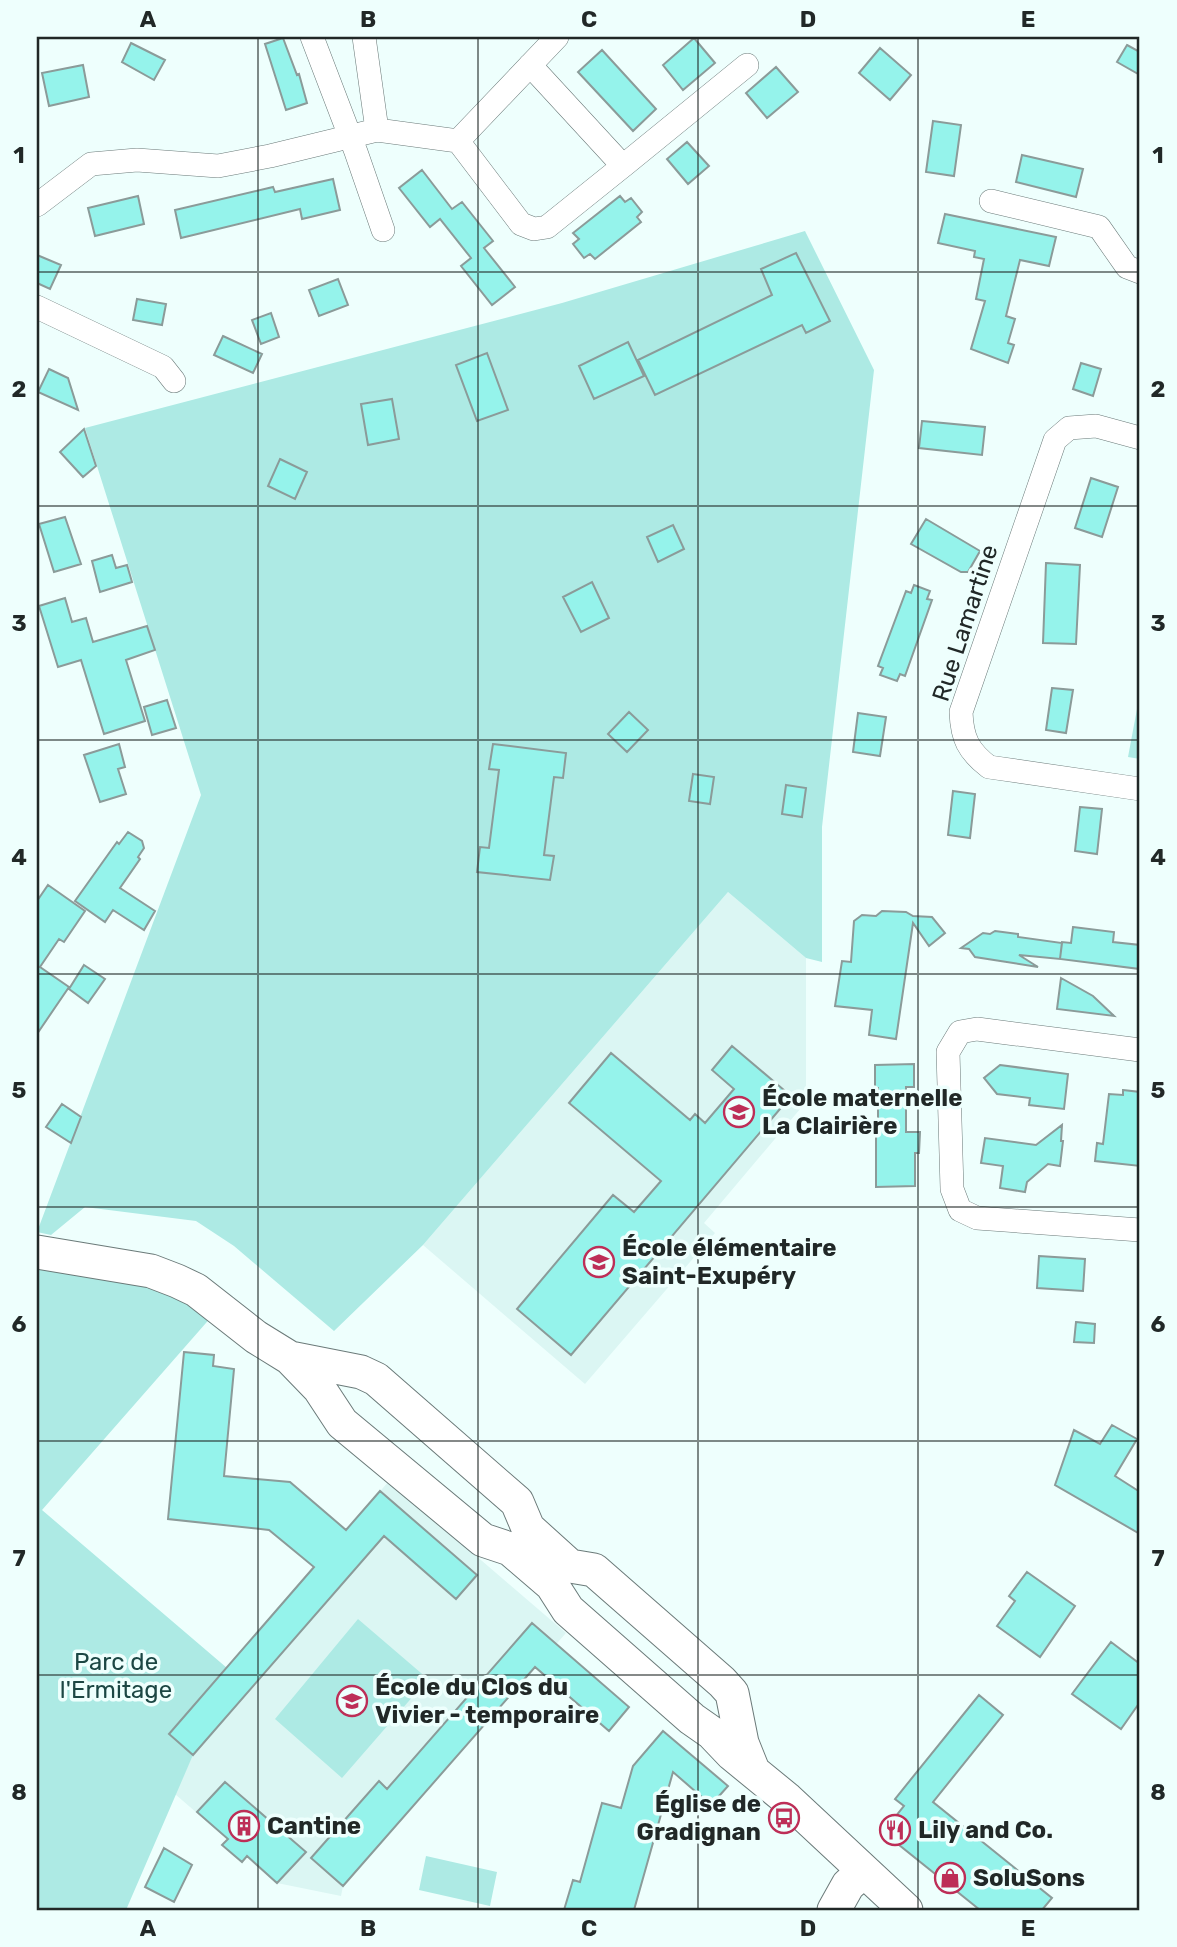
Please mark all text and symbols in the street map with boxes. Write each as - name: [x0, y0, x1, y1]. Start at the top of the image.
- text: A: [140, 5, 157, 33]
- text: B: [360, 5, 376, 33]
- text: C: [581, 5, 597, 33]
- text: D: [800, 5, 816, 33]
- text: E: [1021, 5, 1035, 33]
- text: 1: [13, 141, 25, 169]
- text: 1: [1152, 141, 1164, 169]
- text: 2: [12, 375, 26, 403]
- text: 2: [1151, 375, 1165, 403]
- street label: Rue Lamartine: [926, 541, 1004, 705]
- text: 3: [11, 609, 27, 637]
- text: 3: [1150, 609, 1166, 637]
- text: 4: [11, 843, 27, 871]
- text: 4: [1150, 843, 1166, 871]
- text: 5: [12, 1076, 27, 1104]
- text: 5: [1151, 1076, 1166, 1104]
- place label: École maternelle La Clairière: [762, 1084, 962, 1140]
- school or university icon: École maternelle La Clairière: [722, 1095, 756, 1129]
- place label: École élémentaire Saint-Exupéry: [622, 1234, 837, 1290]
- school or university icon: École élémentaire Saint-Exupéry: [582, 1245, 616, 1279]
- text: 6: [12, 1310, 27, 1338]
- text: 6: [1151, 1310, 1166, 1338]
- text: 7: [12, 1544, 26, 1572]
- text: 7: [1151, 1544, 1165, 1572]
- park label: Parc de l'Ermitage: [60, 1648, 172, 1704]
- place label: École du Clos du Vivier - temporaire: [375, 1673, 599, 1729]
- school or university icon: École du Clos du Vivier - temporaire: [335, 1684, 369, 1718]
- text: 8: [11, 1778, 27, 1806]
- text: 8: [1150, 1778, 1166, 1806]
- place label: Église de Gradignan: [637, 1790, 761, 1846]
- bus stop icon: Église de Gradignan: [767, 1801, 801, 1835]
- building icon: Cantine: [227, 1809, 261, 1843]
- place label: Cantine: [267, 1812, 361, 1840]
- restaurant icon: Lily and Co.: [878, 1813, 912, 1847]
- place label: Lily and Co.: [918, 1816, 1053, 1844]
- shop icon: SoluSons: [933, 1861, 967, 1895]
- place label: SoluSons: [973, 1864, 1085, 1892]
- text: A: [140, 1914, 157, 1942]
- text: B: [360, 1914, 376, 1942]
- text: C: [581, 1914, 597, 1942]
- text: D: [800, 1914, 816, 1942]
- text: E: [1021, 1914, 1035, 1942]

